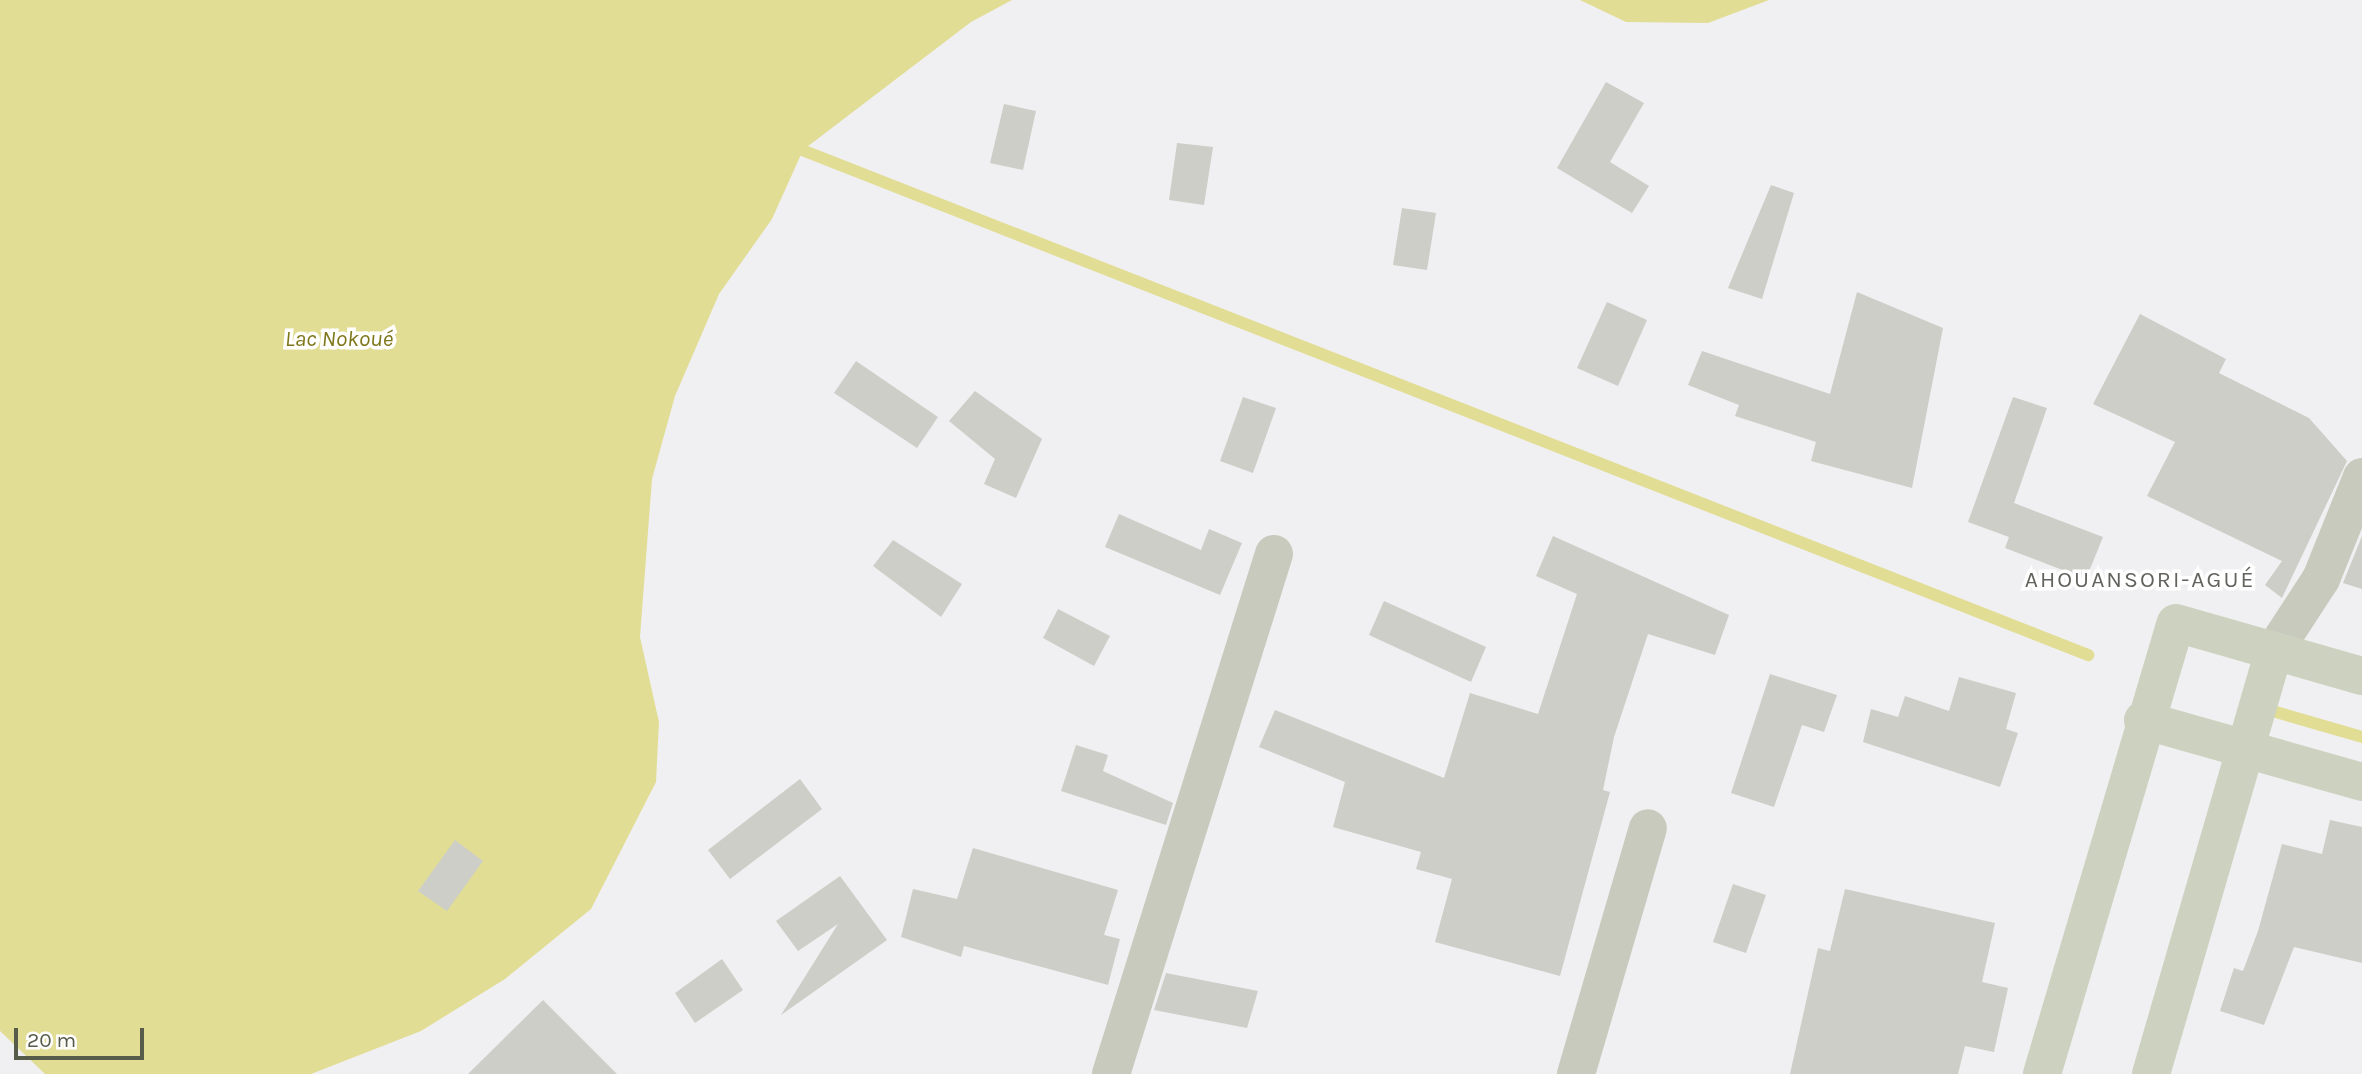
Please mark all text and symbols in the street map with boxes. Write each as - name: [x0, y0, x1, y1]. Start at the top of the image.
- water label: Lac Nokoué: [285, 325, 393, 353]
- district label: AHOUANSORI-AGUÉ: [2027, 566, 2253, 594]
- scale bar: [18, 1014, 147, 1058]
- text: 20 m: [27, 1028, 76, 1052]

